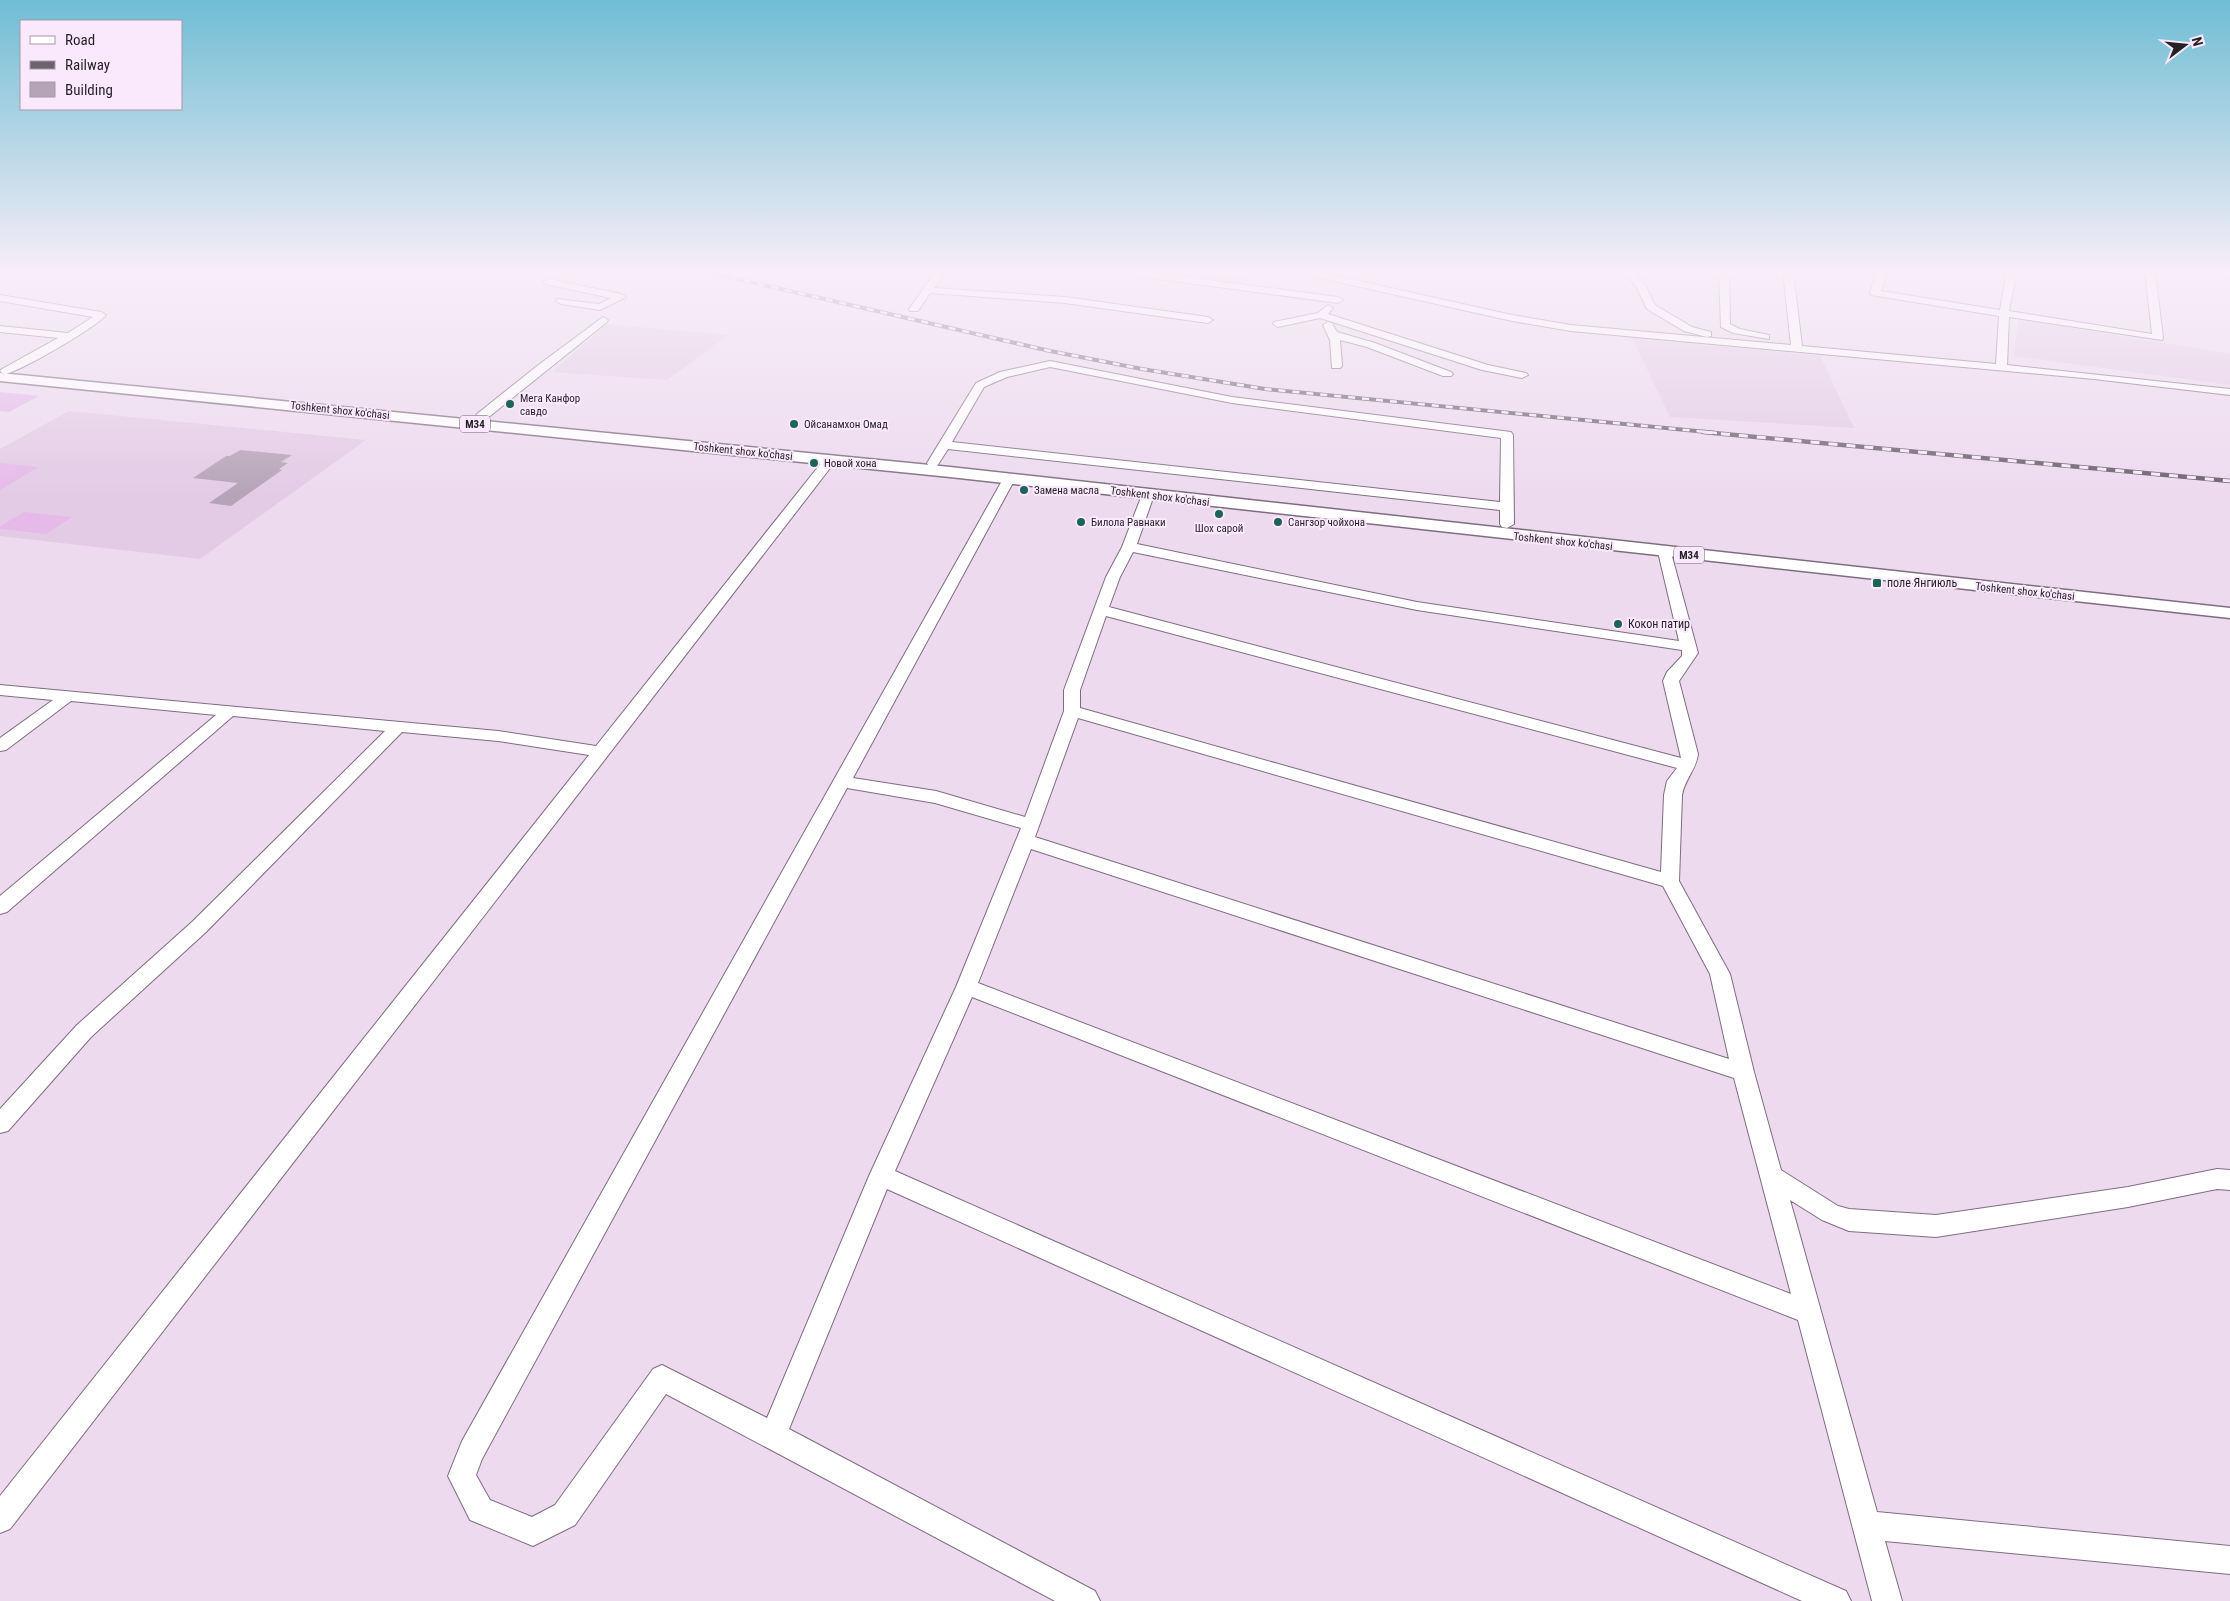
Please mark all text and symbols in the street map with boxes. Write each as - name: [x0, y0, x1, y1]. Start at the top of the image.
- legend: [20, 20, 182, 110]
- north arrow: [2160, 20, 2210, 70]
- text: Road: [65, 31, 95, 49]
- text: N: [2189, 35, 2206, 48]
- text: Railway: [65, 56, 110, 74]
- text: Building: [65, 81, 113, 99]
- place label: Мега Канфор савдо: [520, 392, 580, 418]
- marker: Мега Канфор савдо: [504, 398, 516, 410]
- street label: Toshkent shox ko'chasi: [290, 399, 390, 422]
- road number: M34: [460, 416, 490, 432]
- marker: Ойсанамхон Омад: [788, 418, 800, 430]
- place label: Ойсанамхон Омад: [804, 418, 888, 431]
- street label: Toshkent shox ko'chasi: [693, 440, 793, 463]
- marker: Новой хона: [808, 457, 820, 469]
- place label: Новой хона: [824, 457, 877, 470]
- marker: Замена масла: [1018, 484, 1030, 496]
- place label: Замена масла: [1034, 484, 1099, 497]
- street label: Toshkent shox ko'chasi: [1110, 484, 1210, 509]
- marker: Шох сарой: [1213, 508, 1225, 520]
- marker: Билола Равнаки: [1075, 516, 1087, 528]
- place label: Билола Равнаки: [1091, 516, 1166, 529]
- marker: Сангзор чойхона: [1272, 516, 1284, 528]
- place label: Сангзор чойхона: [1288, 516, 1365, 529]
- place label: Шох сарой: [1195, 522, 1243, 535]
- street label: Toshkent shox ko'chasi: [1513, 530, 1613, 553]
- road number: M34: [1674, 546, 1704, 564]
- place label: поле Янгиюль: [1887, 576, 1957, 590]
- marker: поле Янгиюль: [1871, 577, 1883, 589]
- street label: Toshkent shox ko'chasi: [1975, 580, 2075, 603]
- place label: Кокон патир: [1628, 617, 1690, 631]
- marker: Кокон патир: [1612, 618, 1624, 630]

